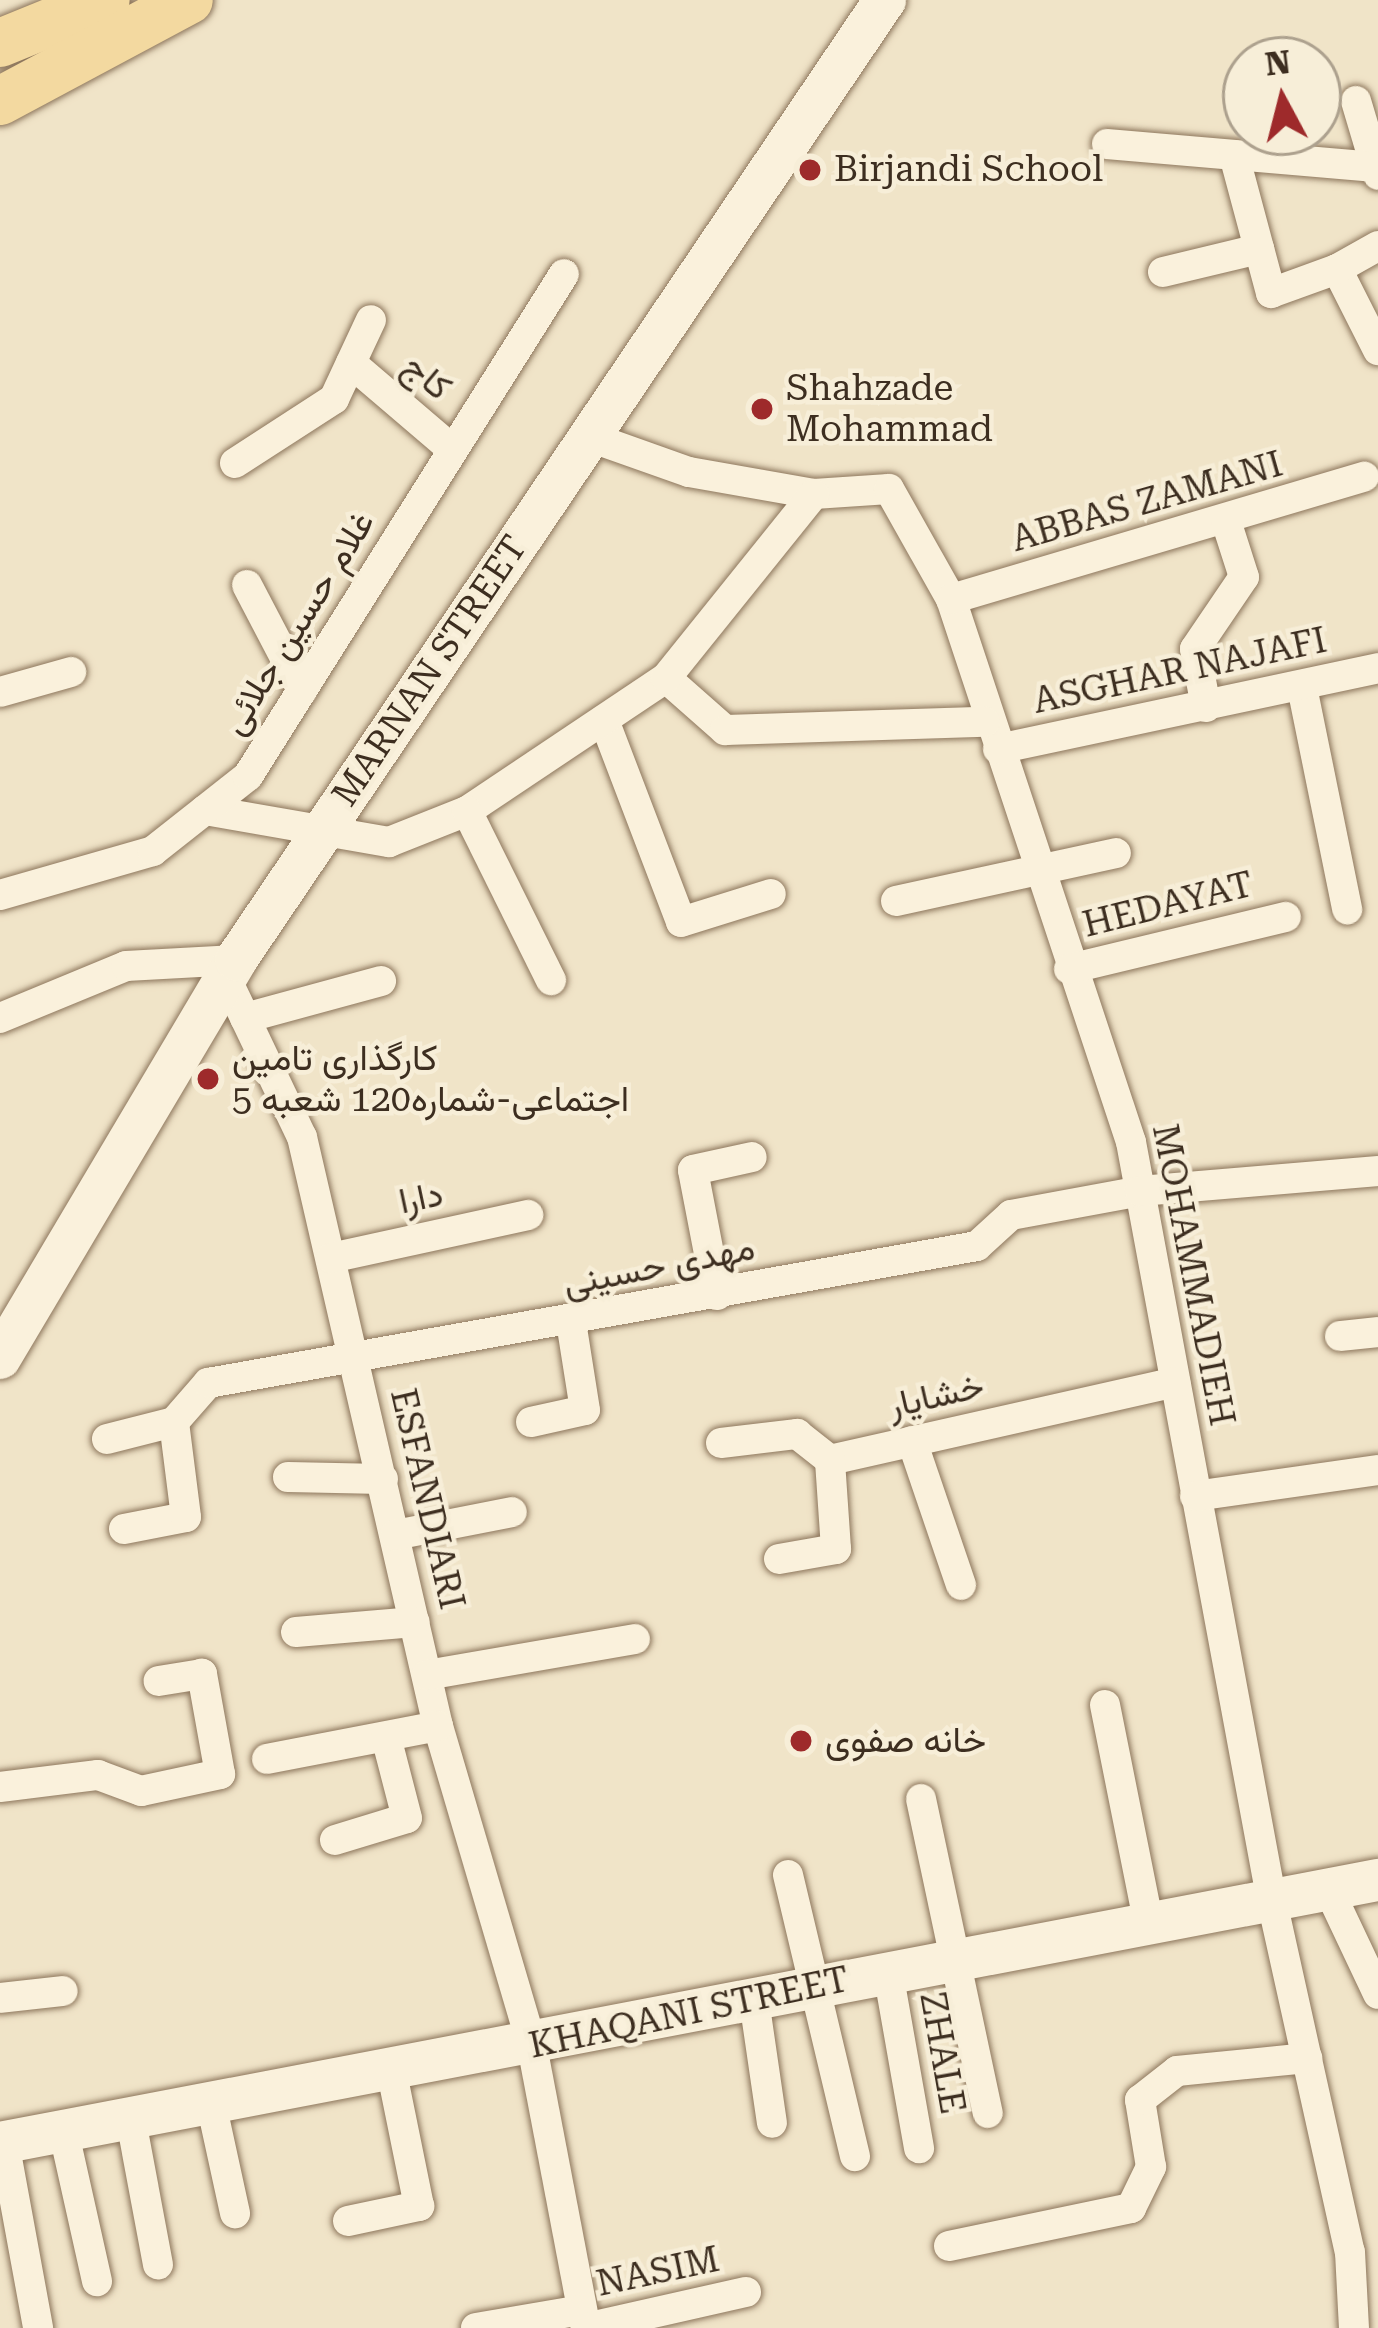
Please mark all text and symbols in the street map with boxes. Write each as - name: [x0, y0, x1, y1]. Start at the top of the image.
- north arrow: [1222, 36, 1342, 156]
- text: N: [1263, 42, 1293, 84]
- place label: Birjandi School: [834, 148, 1103, 192]
- marker: Birjandi School: [797, 157, 823, 183]
- street label: کاج: [394, 345, 460, 409]
- place label: Shahzade Mohammad: [786, 366, 993, 451]
- marker: Shahzade Mohammad: [749, 396, 775, 422]
- street label: ABBAS ZAMANI: [1007, 443, 1287, 561]
- street label: غلام حسین جلائی: [212, 503, 384, 743]
- street label: MARNAN STREET: [323, 528, 537, 814]
- street label: ASGHAR NAJAFI: [1029, 619, 1331, 723]
- street label: HEDAYAT: [1078, 863, 1258, 947]
- place label: کارگذاری تامین اجتماعی-شماره120 شعبه 5: [232, 1036, 629, 1121]
- marker: کارگذاری تامین اجتماعی-شماره120 شعبه 5: [195, 1066, 221, 1092]
- street label: MOHAMMADIEH: [1143, 1121, 1243, 1429]
- street label: دارا: [395, 1172, 447, 1224]
- street label: مهدی حسینی: [560, 1226, 758, 1306]
- street label: خشایار: [884, 1364, 988, 1428]
- street label: ESFANDIARI: [381, 1385, 473, 1613]
- place label: خانه صفوی: [825, 1719, 986, 1763]
- marker: خانه صفوی: [788, 1728, 814, 1754]
- street label: KHAQANI STREET: [525, 1958, 853, 2068]
- street label: ZHALE: [910, 1989, 974, 2117]
- street label: NASIM: [593, 2238, 723, 2306]

